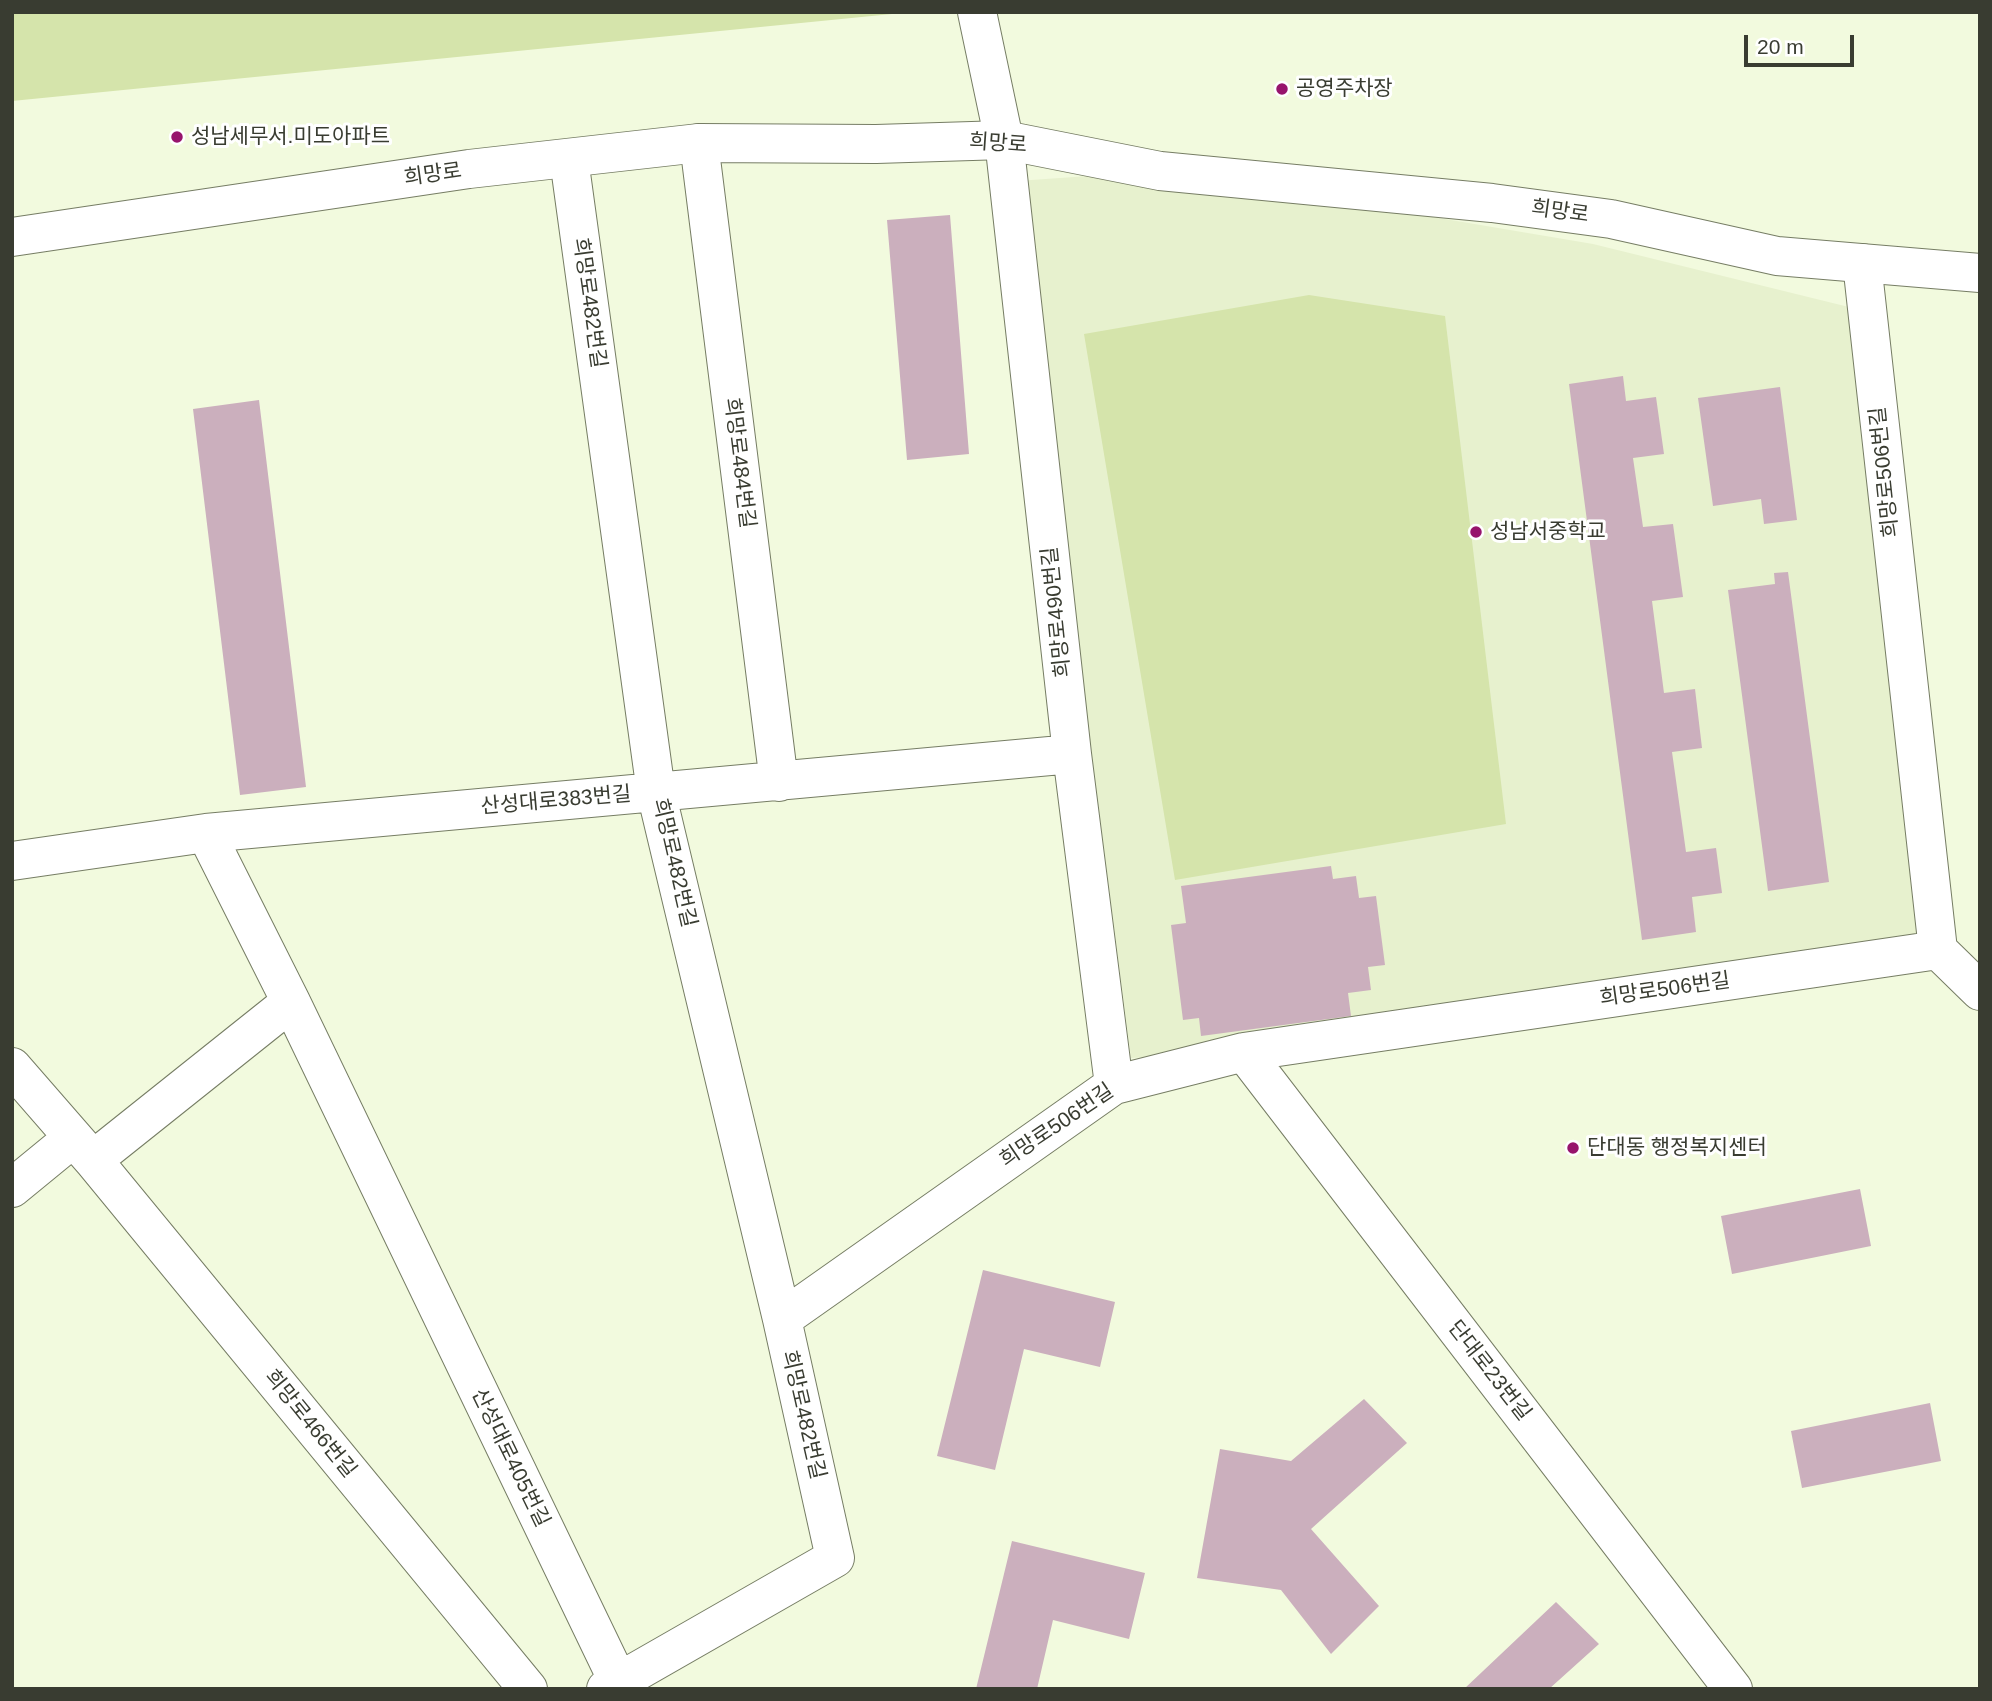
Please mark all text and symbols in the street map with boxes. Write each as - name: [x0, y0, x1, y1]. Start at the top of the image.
- scale bar: [1747, 21, 1857, 65]
- text: 20 m: [1757, 35, 1804, 58]
- place label: 공영주차장: [1296, 76, 1393, 102]
- marker: 공영주차장: [1274, 81, 1290, 97]
- place label: 성남세무서.미도아파트: [191, 124, 390, 150]
- marker: 성남세무서.미도아파트: [169, 129, 185, 145]
- street label: 희망로: [968, 129, 1028, 159]
- street label: 희망로: [403, 158, 463, 192]
- street label: 희망로: [1530, 195, 1590, 229]
- street label: 희망로482번길: [567, 236, 611, 370]
- street label: 희망로484번길: [718, 396, 760, 530]
- street label: 희망로506번길: [1866, 405, 1904, 539]
- place label: 성남서중학교: [1490, 519, 1606, 545]
- marker: 성남서중학교: [1468, 524, 1484, 540]
- street label: 희망로490번길: [1038, 545, 1076, 679]
- street label: 산성대로383번길: [480, 782, 632, 820]
- street label: 희망로482번길: [647, 796, 701, 930]
- street label: 희망로506번길: [1598, 968, 1732, 1012]
- street label: 희망로506번길: [995, 1079, 1119, 1173]
- place label: 단대동 행정복지센터: [1587, 1135, 1767, 1161]
- marker: 단대동 행정복지센터: [1565, 1140, 1581, 1156]
- street label: 단대로23번길: [1442, 1316, 1536, 1426]
- street label: 희망로482번길: [776, 1348, 830, 1482]
- street label: 희망로466번길: [259, 1365, 361, 1483]
- street label: 산성대로405번길: [466, 1385, 554, 1531]

